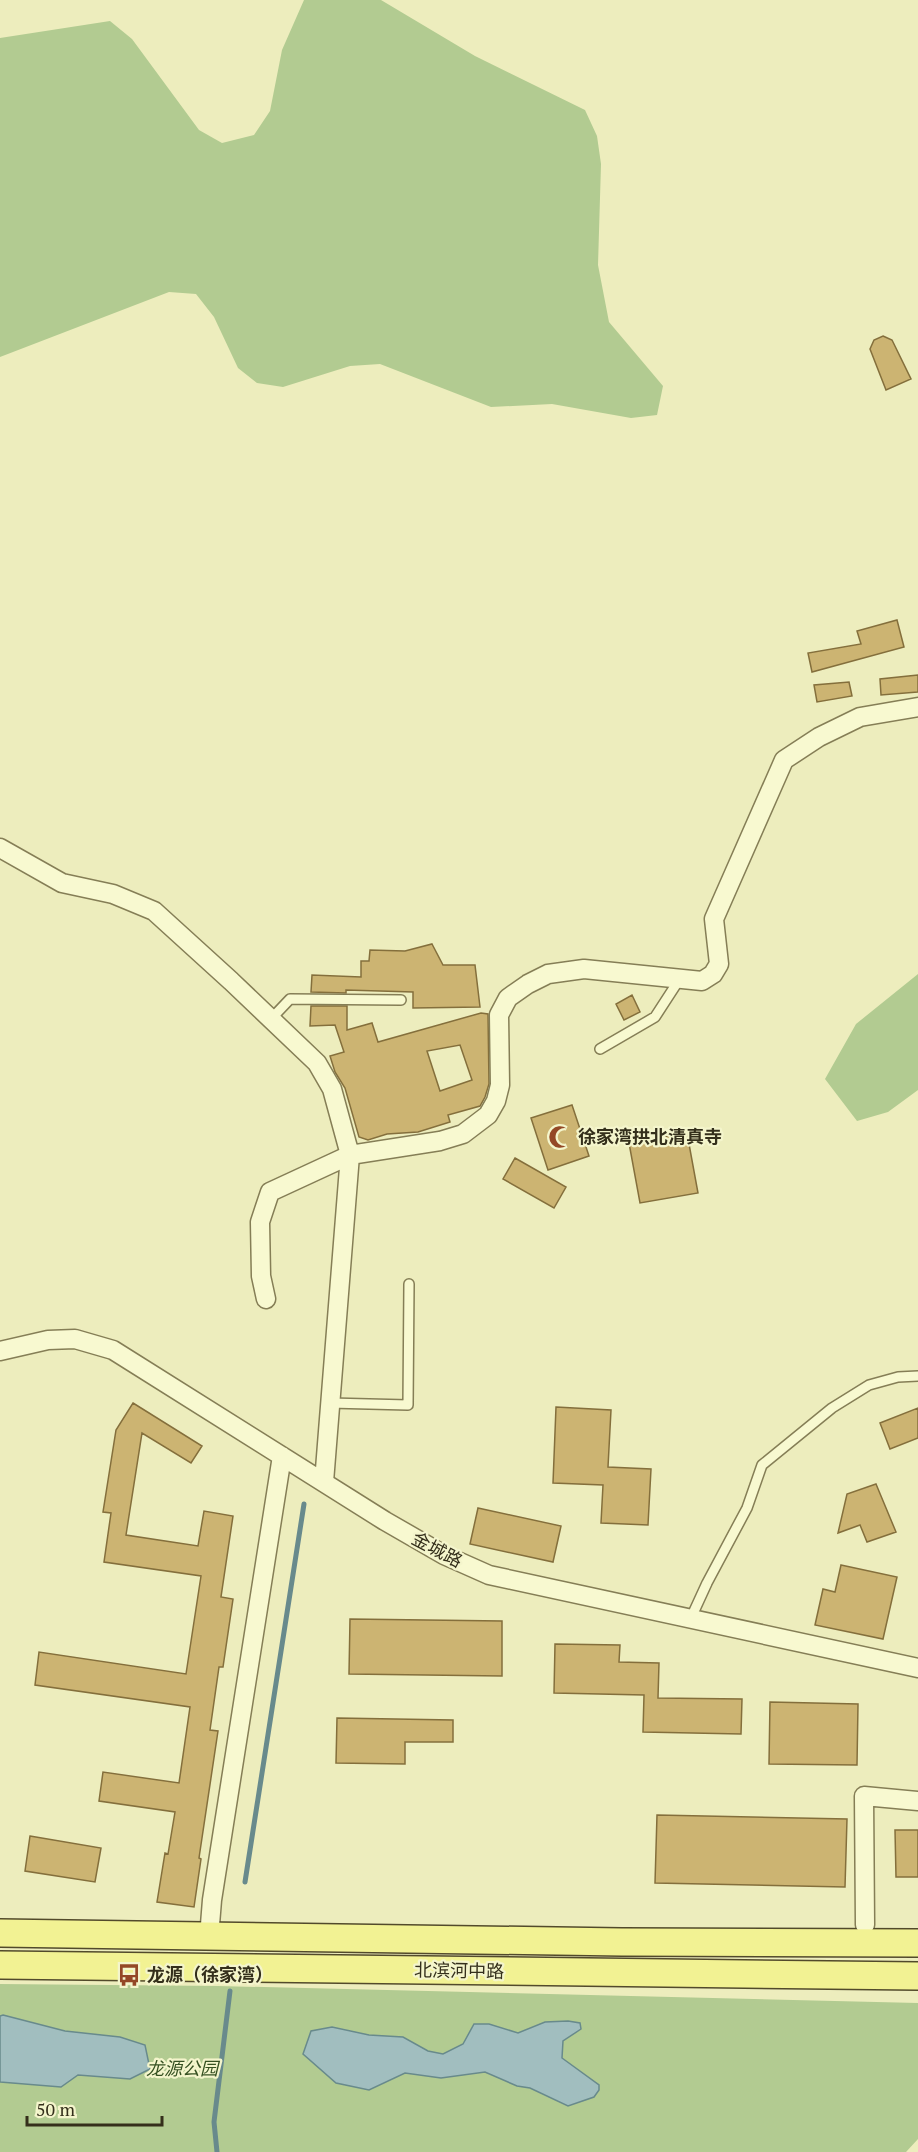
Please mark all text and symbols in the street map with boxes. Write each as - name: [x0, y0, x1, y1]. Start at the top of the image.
- mosque icon: 徐家湾拱北清真寺: [547, 1124, 573, 1150]
- place label: 徐家湾拱北清真寺: [578, 1124, 722, 1148]
- street label: 金城路: [408, 1526, 467, 1572]
- street label: 北滨河中路: [414, 1957, 504, 1983]
- bus stop icon: 龙源（徐家湾）: [116, 1962, 142, 1988]
- place label: 龙源（徐家湾）: [147, 1962, 273, 1986]
- park label: 龙源公园: [146, 2056, 221, 2080]
- scale bar: [27, 2089, 162, 2127]
- text: 50 m: [36, 2097, 76, 2121]

